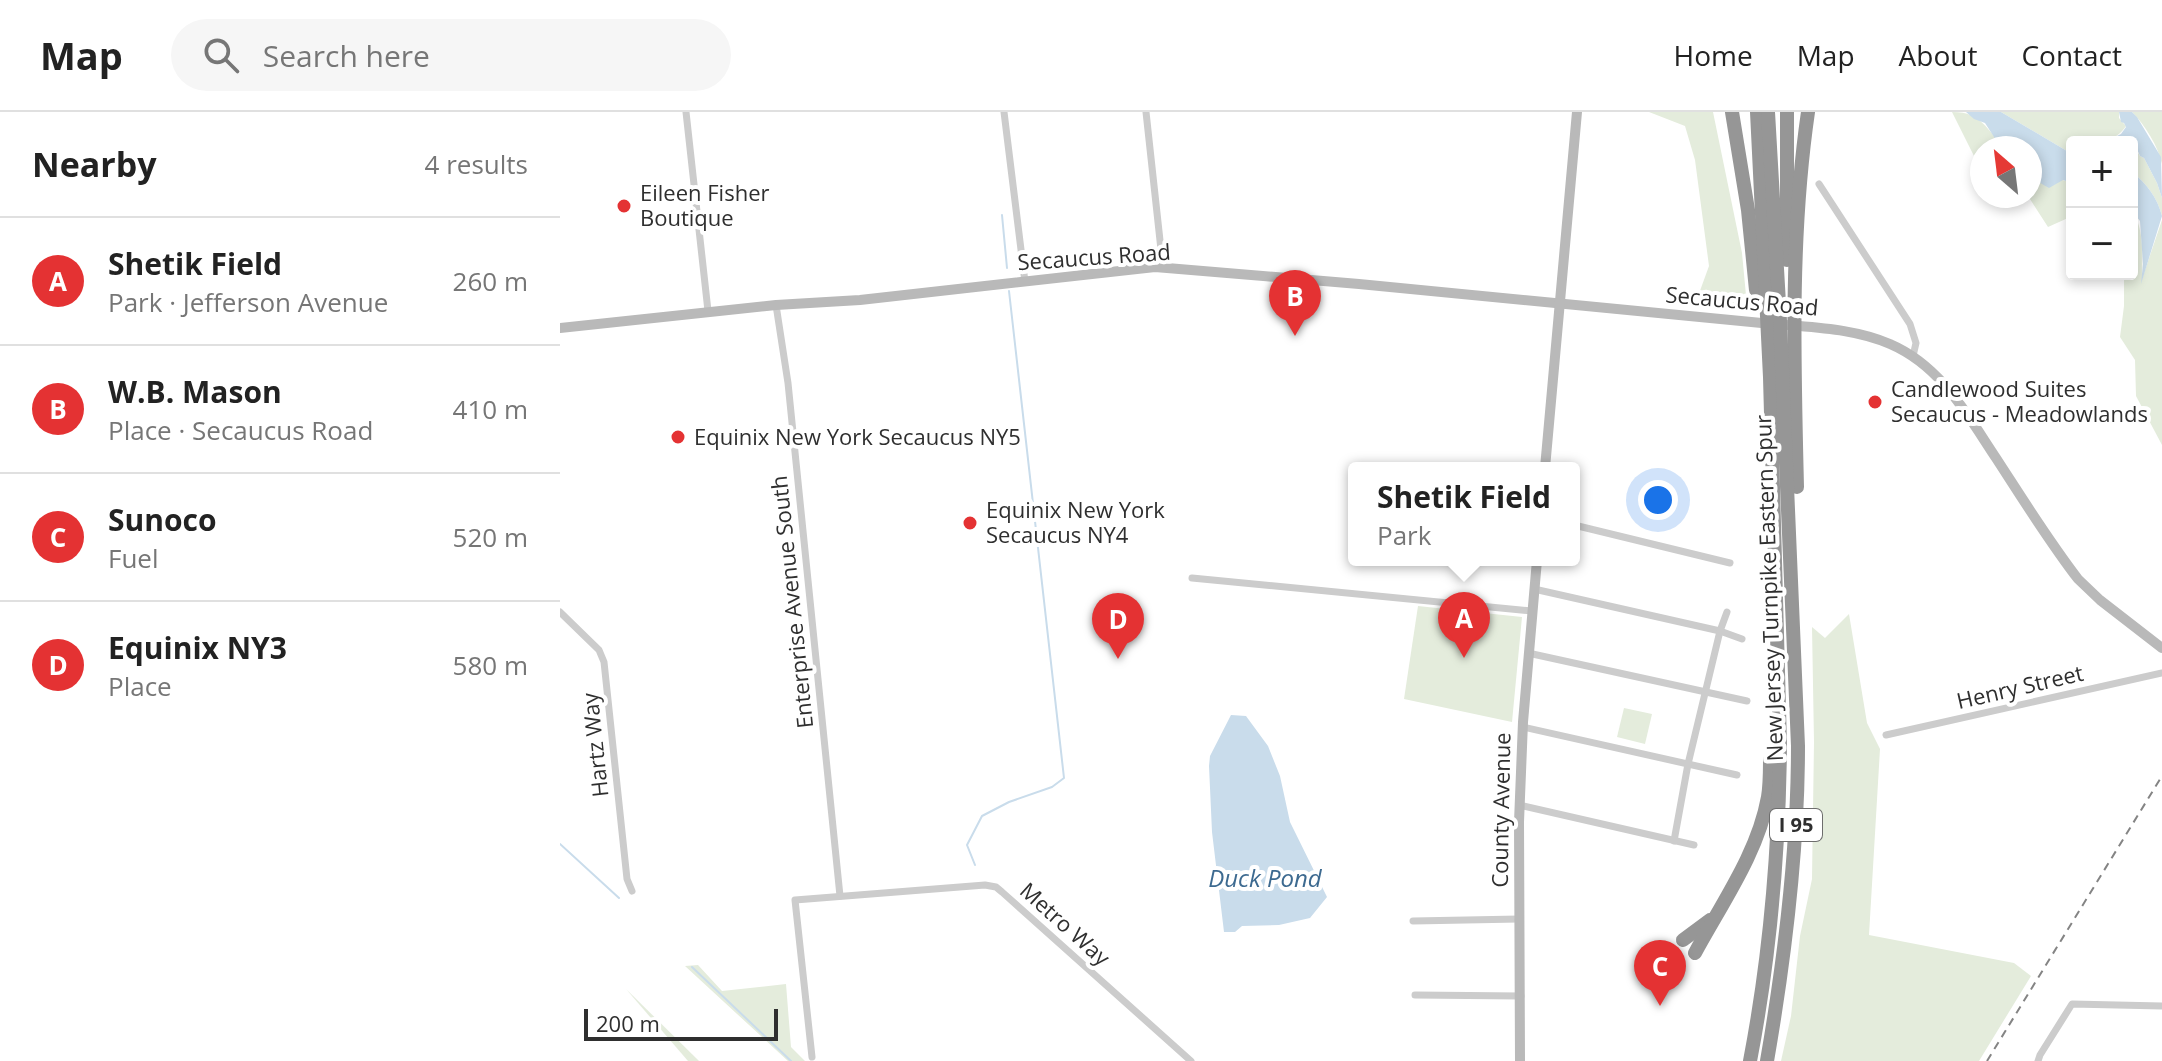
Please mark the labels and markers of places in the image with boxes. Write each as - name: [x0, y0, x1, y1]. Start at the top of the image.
- place label: Eileen Fisher Boutique: [640, 177, 769, 232]
- marker: Eileen Fisher Boutique: [615, 197, 633, 215]
- pin: B: [1269, 270, 1321, 336]
- place label: Candlewood Suites Secaucus - Meadowlands: [1891, 373, 2148, 428]
- marker: Candlewood Suites Secaucus - Meadowlands: [1866, 393, 1884, 411]
- place label: Equinix New York Secaucus NY5: [694, 421, 1021, 451]
- marker: Equinix New York Secaucus NY5: [669, 428, 687, 446]
- place label: Equinix New York Secaucus NY4: [986, 494, 1165, 549]
- marker: Equinix New York Secaucus NY4: [961, 514, 979, 532]
- pin: A: [1438, 592, 1490, 658]
- pin: D: [1092, 593, 1144, 659]
- pin: C: [1634, 940, 1686, 1006]

